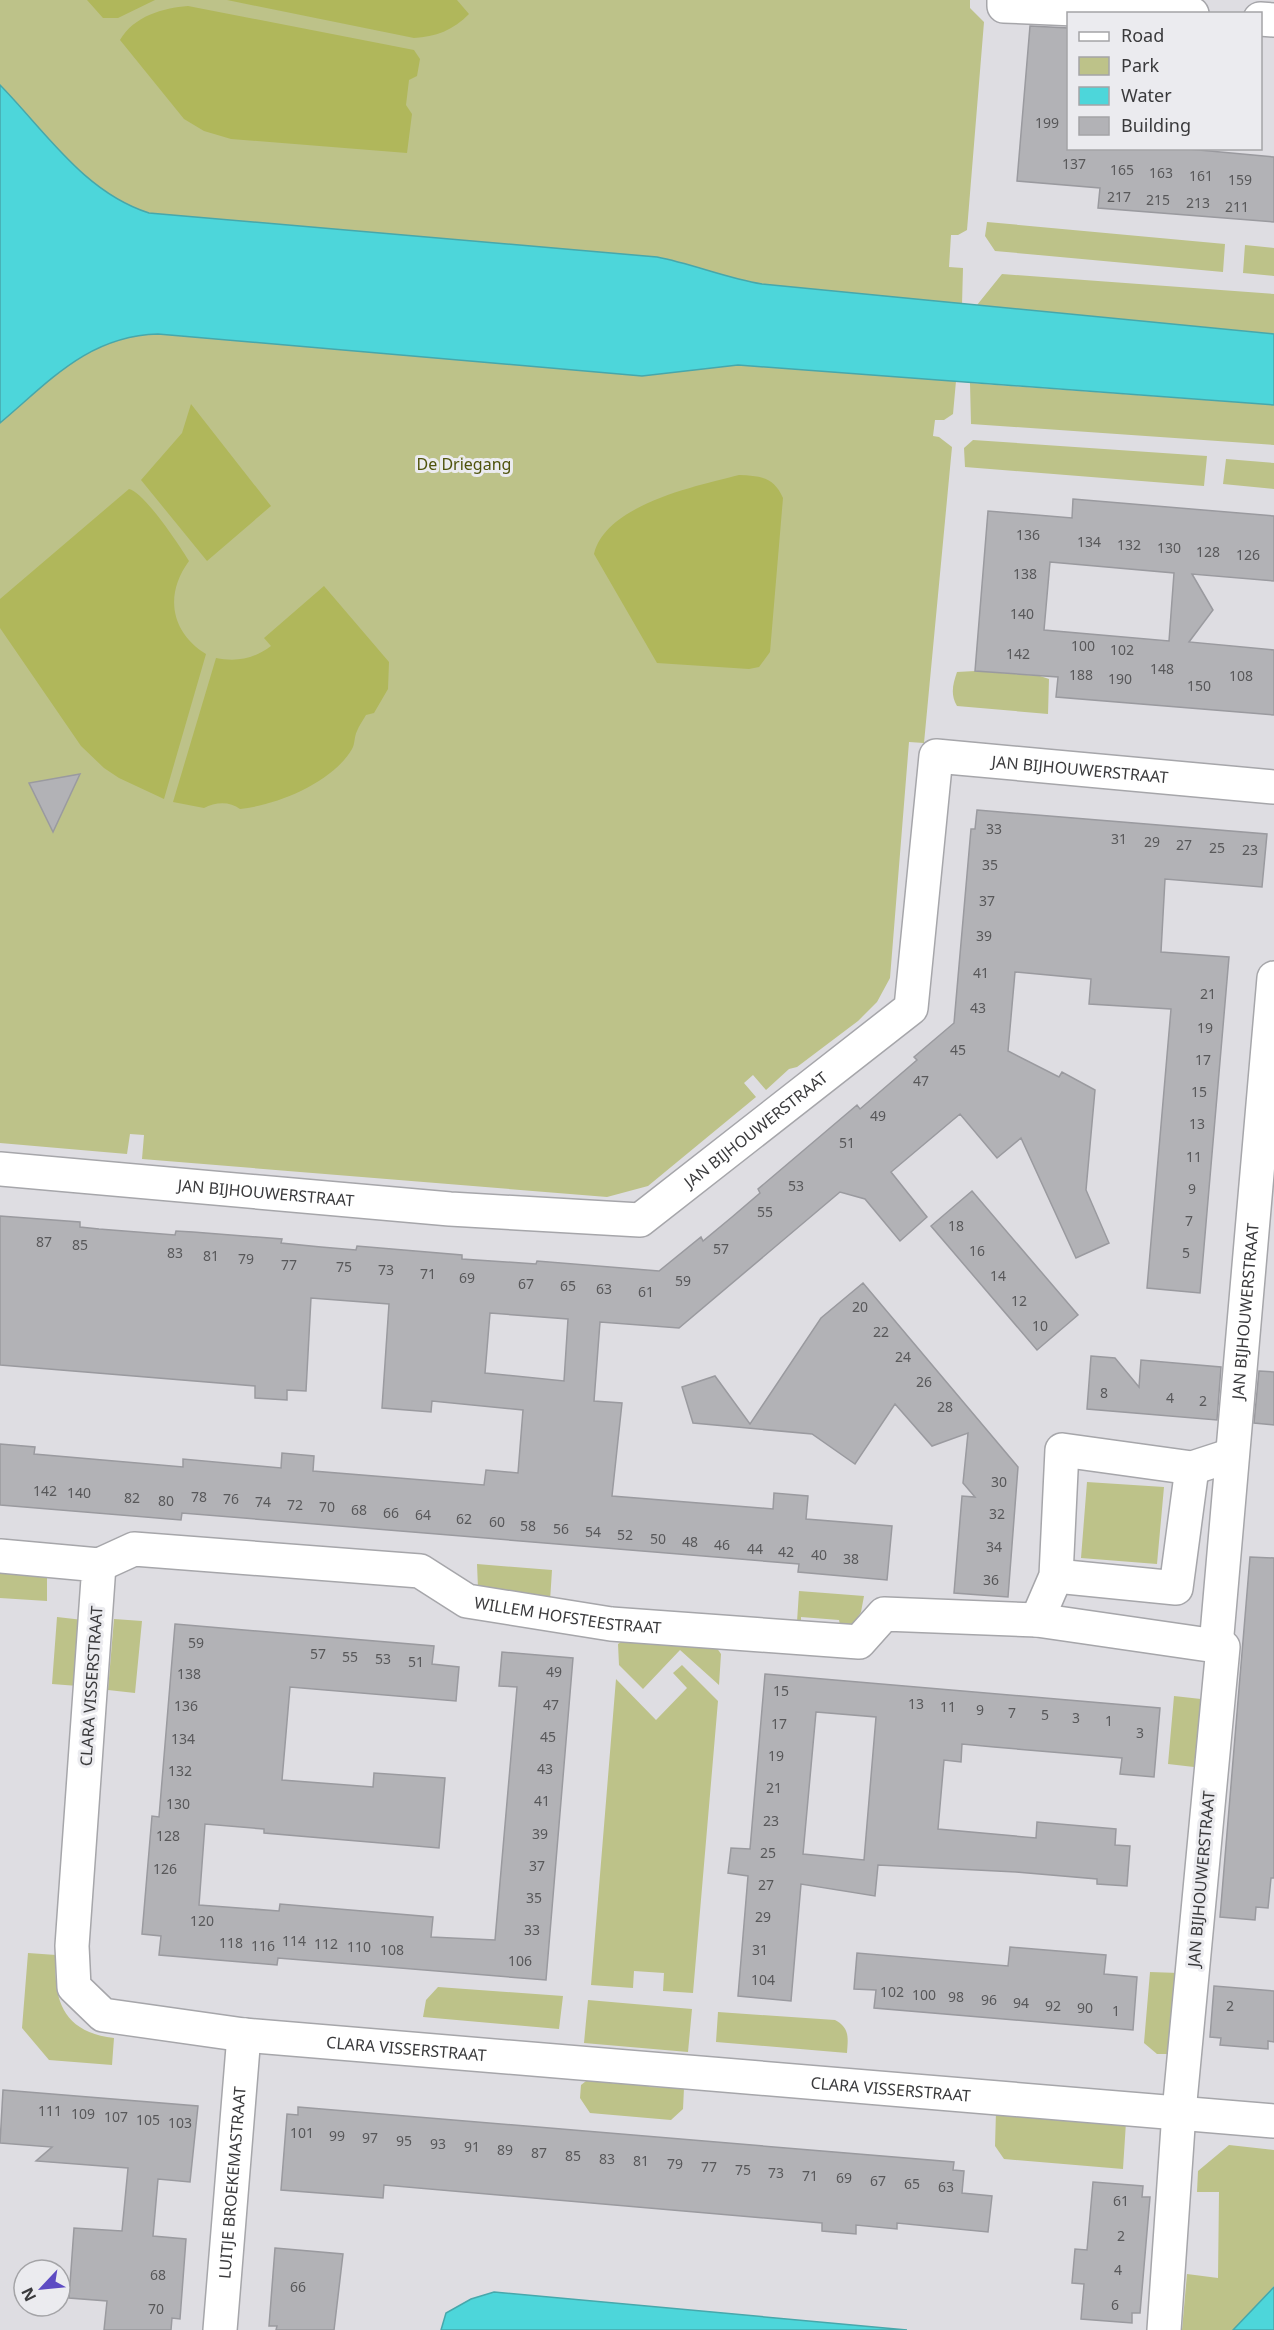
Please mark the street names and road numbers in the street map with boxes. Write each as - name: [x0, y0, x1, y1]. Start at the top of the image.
- street label: JAN BIJHOUWERSTRAAT: [989, 750, 1169, 788]
- street label: JAN BIJHOUWERSTRAAT: [678, 1066, 832, 1194]
- street label: JAN BIJHOUWERSTRAAT: [175, 1174, 355, 1211]
- street label: JAN BIJHOUWERSTRAAT: [1226, 1222, 1264, 1402]
- street label: WILLEM HOFSTEESTRAAT: [473, 1591, 662, 1639]
- street label: CLARA VISSERSTRAAT: [74, 1605, 108, 1767]
- street label: JAN BIJHOUWERSTRAAT: [1182, 1790, 1220, 1970]
- street label: CLARA VISSERSTRAAT: [325, 2031, 487, 2066]
- street label: CLARA VISSERSTRAAT: [810, 2071, 972, 2107]
- street label: LUITJE BROEKEMASTRAAT: [213, 2085, 251, 2280]

